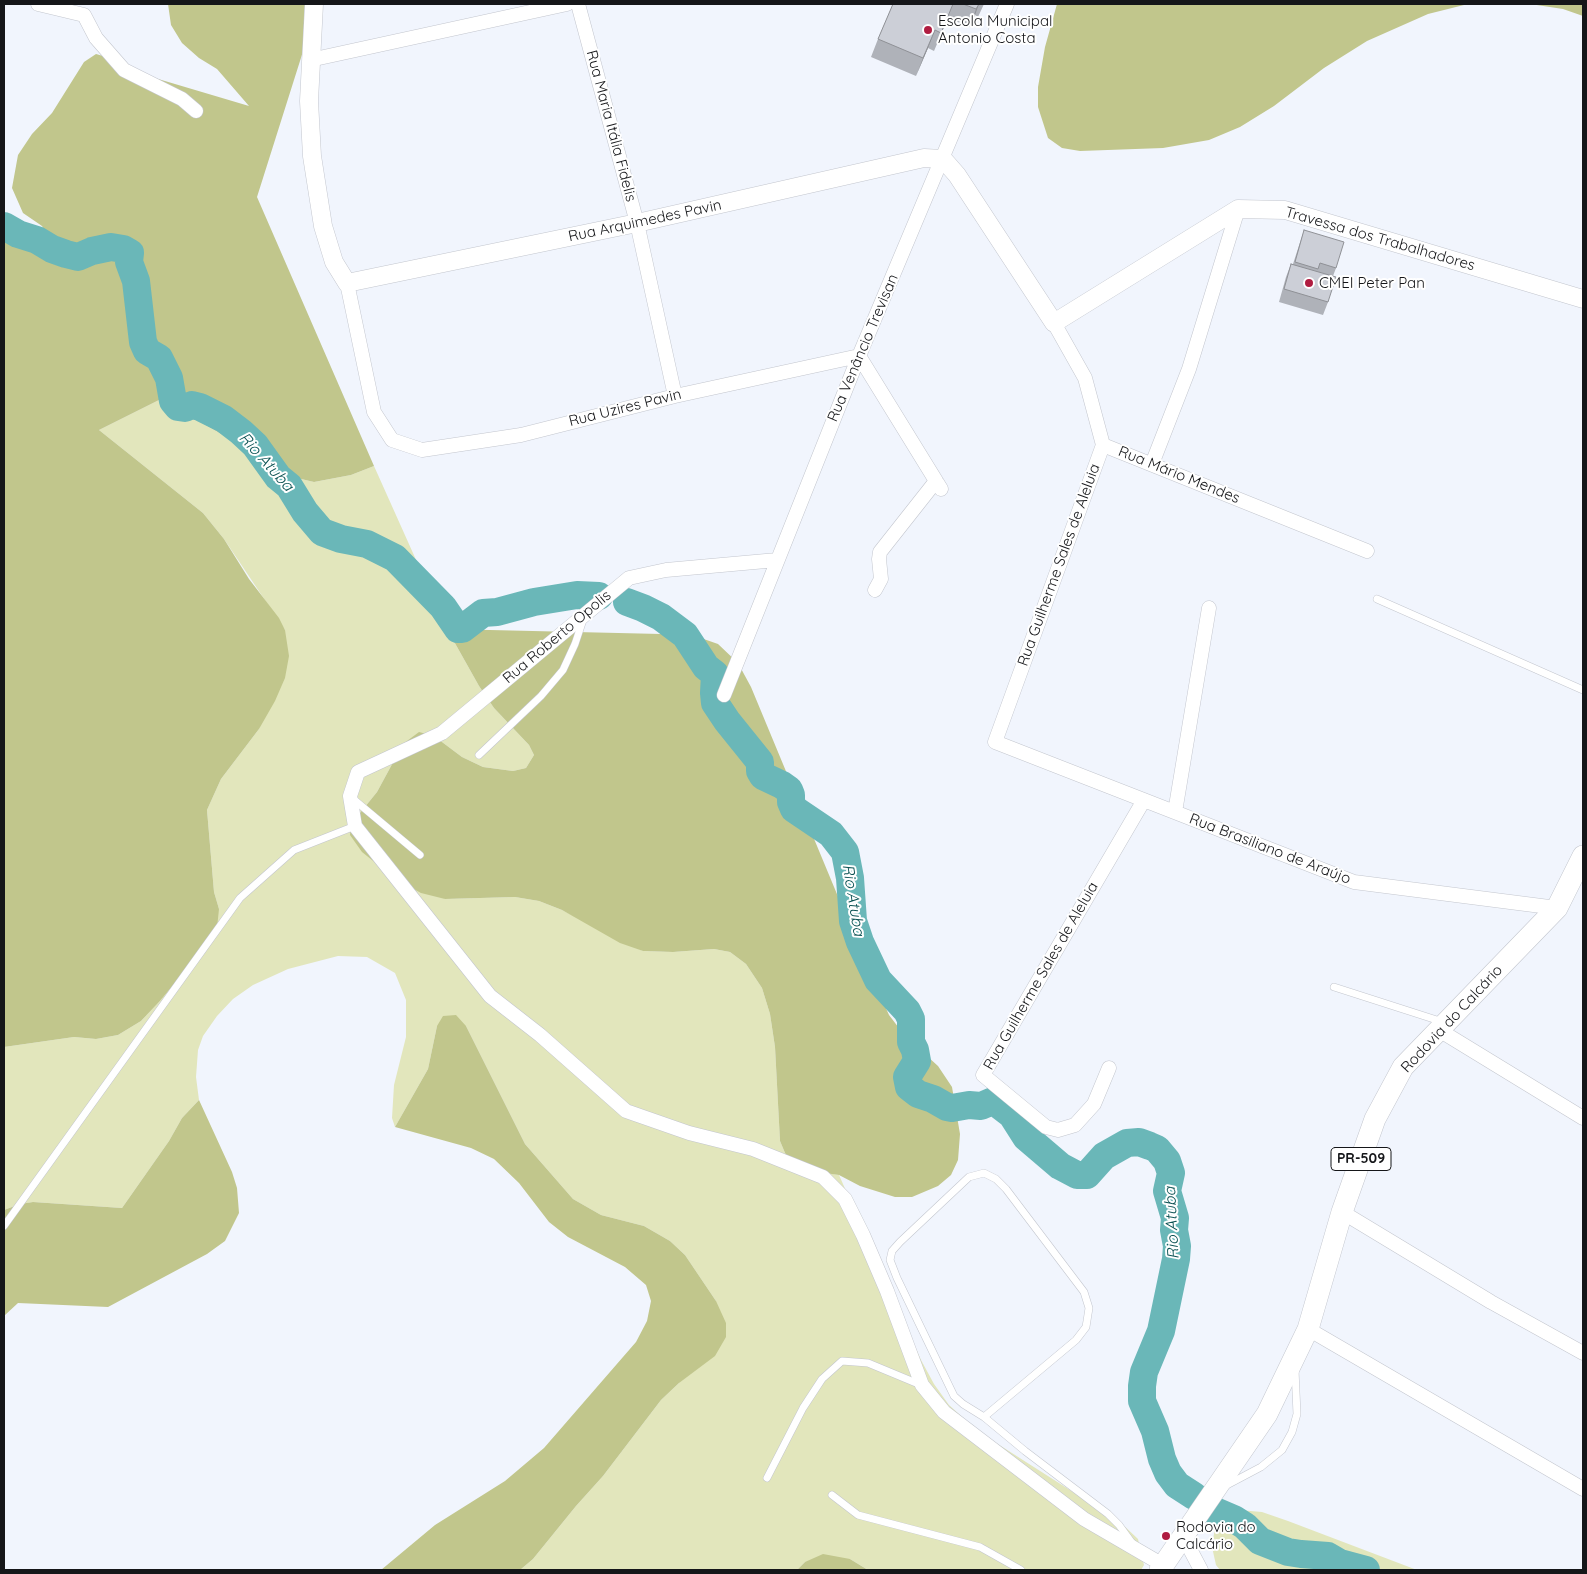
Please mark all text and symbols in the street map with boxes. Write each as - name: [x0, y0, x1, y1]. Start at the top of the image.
- place label: Escola Municipal Antonio Costa: [938, 12, 1052, 47]
- marker: Escola Municipal Antonio Costa: [922, 24, 934, 36]
- street label: Rua Maria Itália Fidelis: [582, 48, 640, 204]
- street label: Rua Arquimedes Pavin: [567, 196, 723, 246]
- street label: Travessa dos Trabalhadores: [1283, 203, 1477, 275]
- street label: Rua Venâncio Trevisan: [824, 272, 902, 424]
- place label: CMEI Peter Pan: [1319, 274, 1425, 292]
- marker: CMEI Peter Pan: [1303, 277, 1315, 289]
- street label: Rua Uzires Pavin: [567, 385, 683, 431]
- water label: Rio Atuba: [235, 429, 297, 495]
- street label: Rua Mário Mendes: [1116, 442, 1242, 508]
- street label: Rua Guilherme Sales de Aleluia: [1014, 461, 1104, 669]
- street label: Rua Roberto Opolis: [499, 587, 615, 687]
- street label: Rua Brasiliano de Araújo: [1187, 810, 1353, 888]
- water label: Rio Atuba: [838, 863, 868, 937]
- street label: Rua Guilherme Sales de Aleluia: [980, 879, 1102, 1073]
- street label: Rodovia do Calcário: [1397, 961, 1507, 1077]
- road number: PR-509: [1331, 1148, 1391, 1170]
- water label: Rio Atuba: [1161, 1186, 1183, 1260]
- place label: Rodovia do Calcário: [1176, 1518, 1256, 1553]
- marker: Rodovia do Calcário: [1160, 1530, 1172, 1542]

